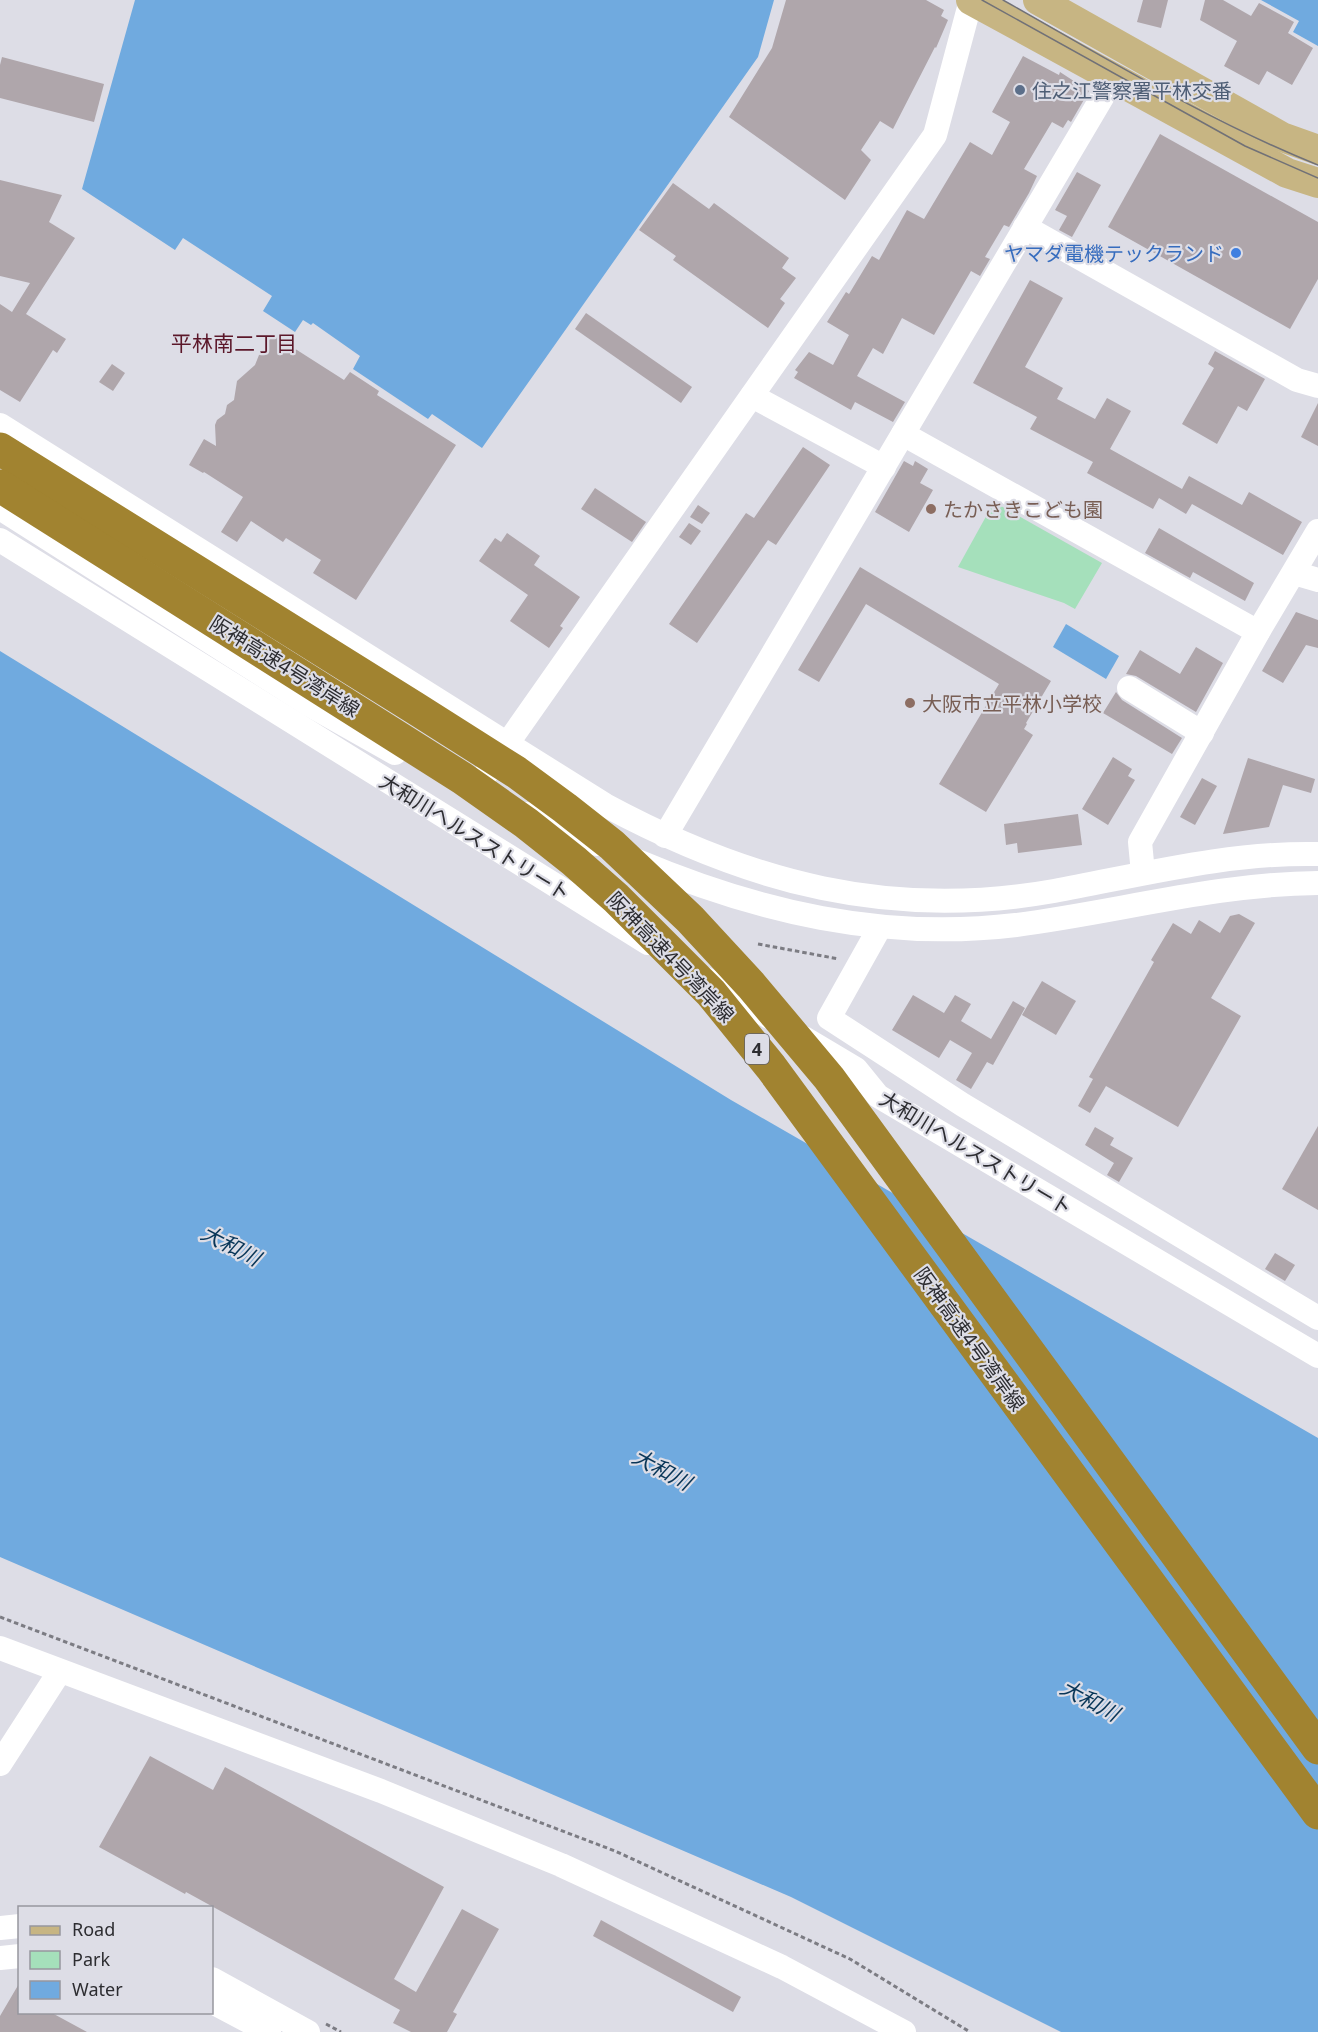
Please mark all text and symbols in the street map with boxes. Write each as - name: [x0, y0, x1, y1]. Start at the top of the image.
- place label: 住之江警察署平林交番: [1032, 77, 1232, 104]
- marker: 住之江警察署平林交番: [1013, 83, 1027, 97]
- place label: ヤマダ電機テックランド: [1004, 240, 1224, 267]
- marker: ヤマダ電機テックランド: [1229, 246, 1243, 260]
- district label: 平林南二丁目: [171, 329, 297, 357]
- place label: たかさきこども園: [943, 496, 1103, 523]
- marker: たかさきこども園: [924, 502, 938, 516]
- street label: 阪神高速4号湾岸線: [205, 609, 365, 723]
- place label: 大阪市立平林小学校: [922, 690, 1102, 717]
- marker: 大阪市立平林小学校: [903, 696, 917, 710]
- street label: 大和川ヘルスストリート: [375, 767, 575, 907]
- street label: 阪神高速4号湾岸線: [602, 886, 740, 1028]
- road number: 4: [745, 1034, 769, 1064]
- street label: 大和川ヘルスストリート: [875, 1085, 1077, 1221]
- water label: 大和川: [197, 1218, 267, 1273]
- street label: 阪神高速4号湾岸線: [909, 1262, 1031, 1416]
- water label: 大和川: [628, 1442, 698, 1497]
- water label: 大和川: [1056, 1673, 1126, 1728]
- legend: [18, 1906, 213, 2014]
- text: Road: [72, 1917, 115, 1941]
- text: Park: [72, 1947, 110, 1971]
- text: Water: [72, 1977, 123, 2001]

